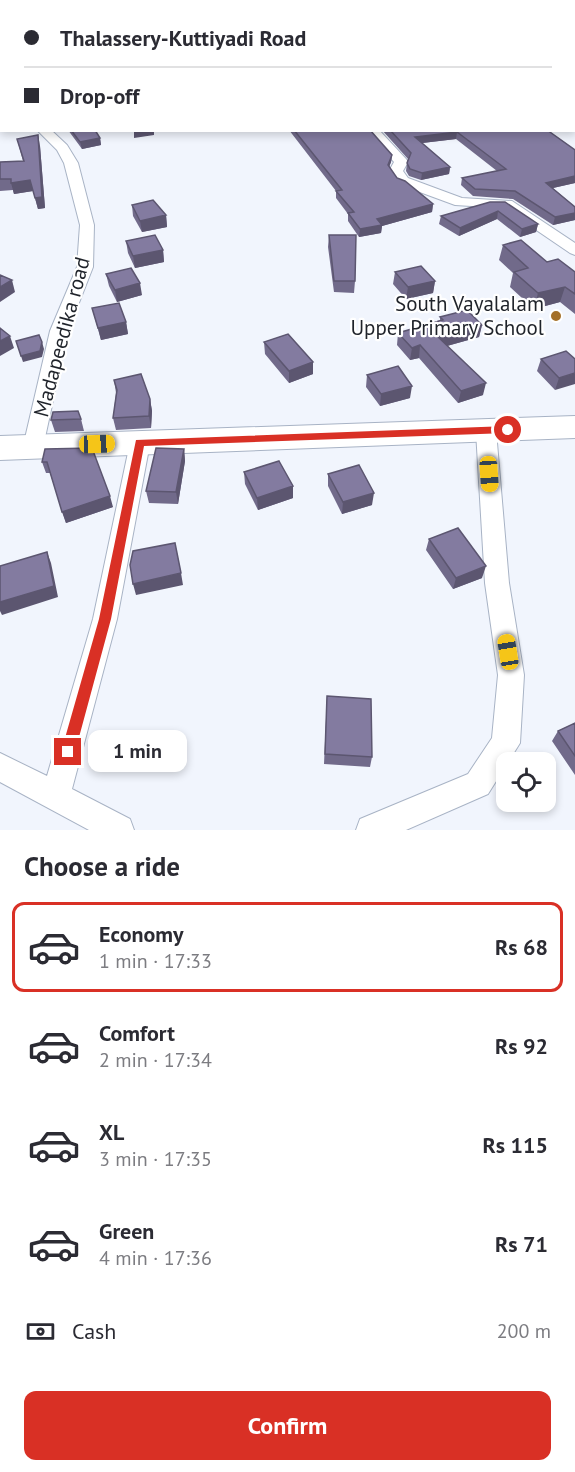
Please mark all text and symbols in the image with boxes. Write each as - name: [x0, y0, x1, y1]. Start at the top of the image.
- text: Thalassery-Kuttiyadi Road: [60, 24, 306, 52]
- text: Drop-off: [60, 82, 139, 110]
- street label: Madapeedika road: [27, 254, 96, 420]
- place label: South Vayalalam Upper Primary School: [350, 290, 544, 341]
- marker: South Vayalalam Upper Primary School: [549, 309, 563, 323]
- route start: [494, 416, 521, 443]
- car: [79, 434, 115, 454]
- car: [479, 455, 499, 493]
- car: [496, 633, 520, 671]
- callout: 1 min: [89, 731, 188, 773]
- route end: [54, 738, 81, 765]
- text: 1 min: [113, 738, 162, 764]
- map controls: [496, 752, 556, 812]
- button: locate: [496, 752, 556, 812]
- text: Choose a ride: [24, 849, 180, 883]
- icon: car: [27, 920, 81, 974]
- text: Economy: [99, 920, 183, 948]
- text: Rs 68: [495, 933, 548, 961]
- text: 1 min · 17:33: [99, 948, 212, 974]
- icon: car: [27, 1019, 81, 1073]
- text: Comfort: [99, 1019, 175, 1047]
- text: Rs 92: [495, 1032, 548, 1060]
- text: 2 min · 17:34: [99, 1047, 212, 1073]
- icon: car: [27, 1118, 81, 1172]
- text: XL: [99, 1118, 124, 1146]
- text: Rs 115: [482, 1131, 548, 1159]
- text: 3 min · 17:35: [99, 1146, 212, 1172]
- icon: car: [27, 1217, 81, 1271]
- text: Green: [99, 1217, 154, 1245]
- text: Rs 71: [495, 1230, 548, 1258]
- text: 4 min · 17:36: [99, 1245, 212, 1271]
- icon: cash: [24, 1315, 57, 1348]
- text: Cash: [72, 1317, 116, 1345]
- text: 200 m: [497, 1318, 551, 1344]
- button: Confirm: [24, 1391, 551, 1460]

